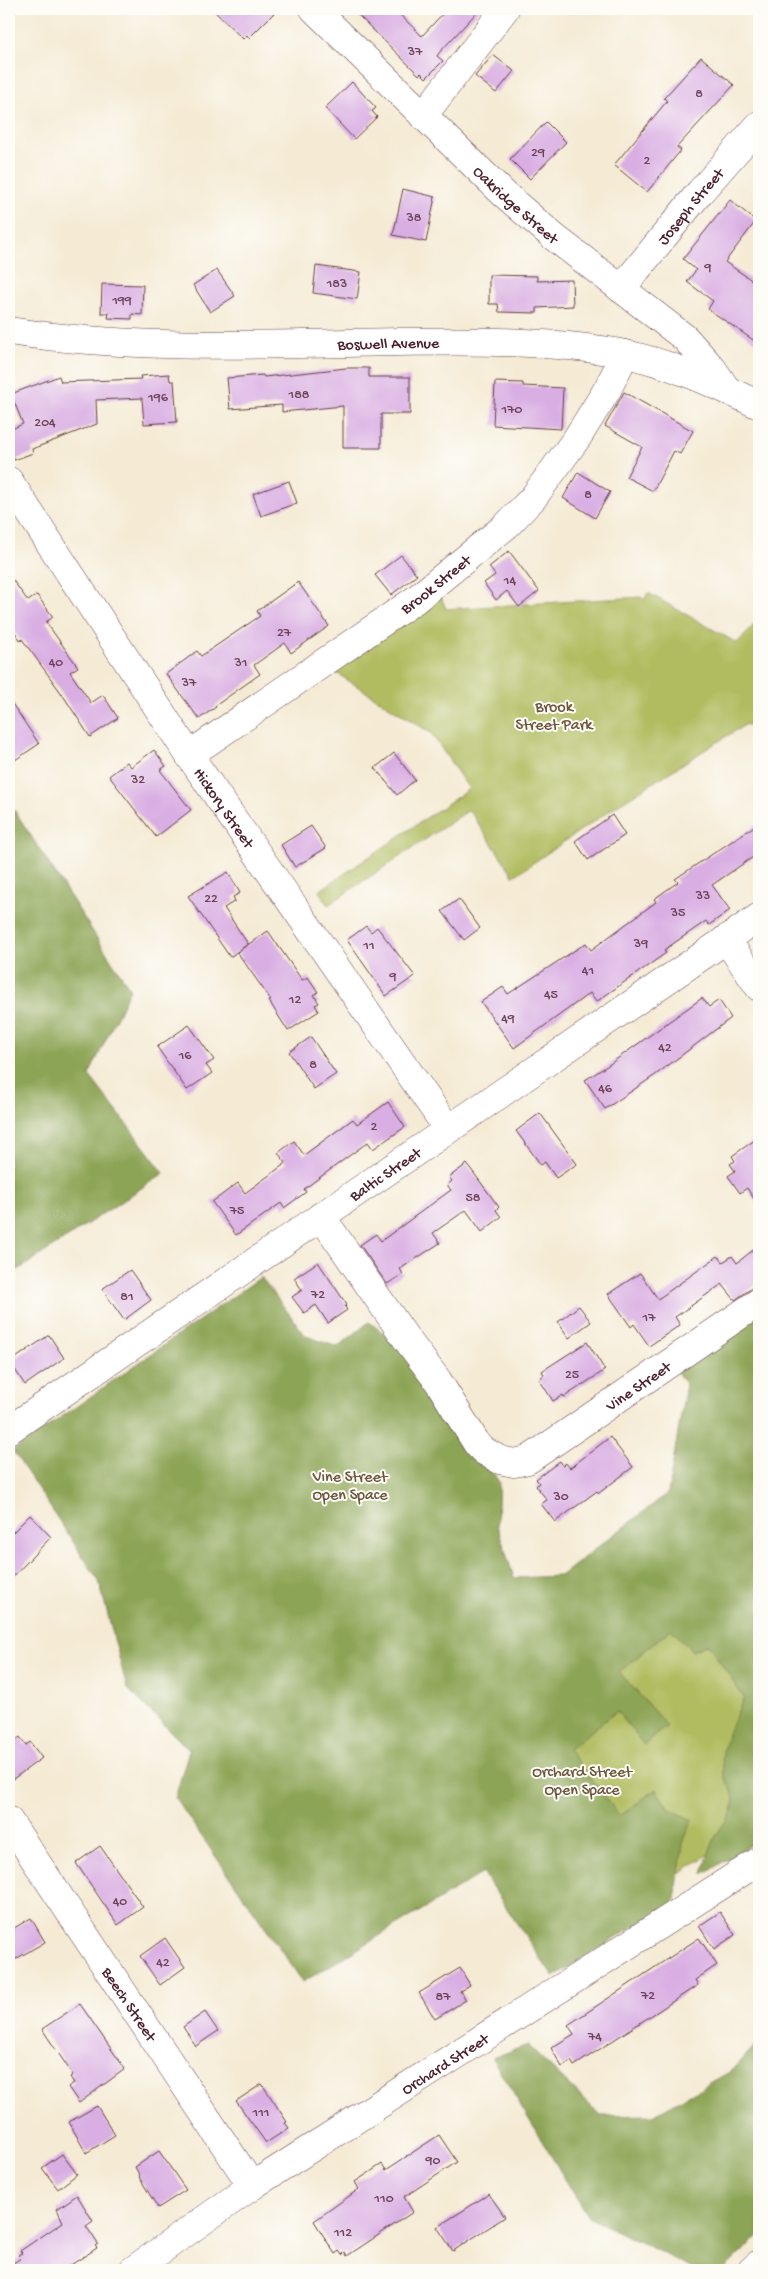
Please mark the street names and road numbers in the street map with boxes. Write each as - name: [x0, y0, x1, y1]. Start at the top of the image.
- street label: Oakridge Street: [468, 163, 562, 251]
- street label: Joseph Street: [655, 165, 730, 250]
- street label: Boswell Avenue: [336, 336, 440, 356]
- street label: Brook Street: [398, 551, 477, 620]
- street label: Hickory Street: [188, 765, 257, 854]
- street label: Baltic Street: [346, 1144, 427, 1208]
- street label: Vine Street: [602, 1358, 677, 1417]
- street label: Beech Street: [95, 1964, 160, 2047]
- street label: Orchard Street: [399, 2030, 494, 2101]

